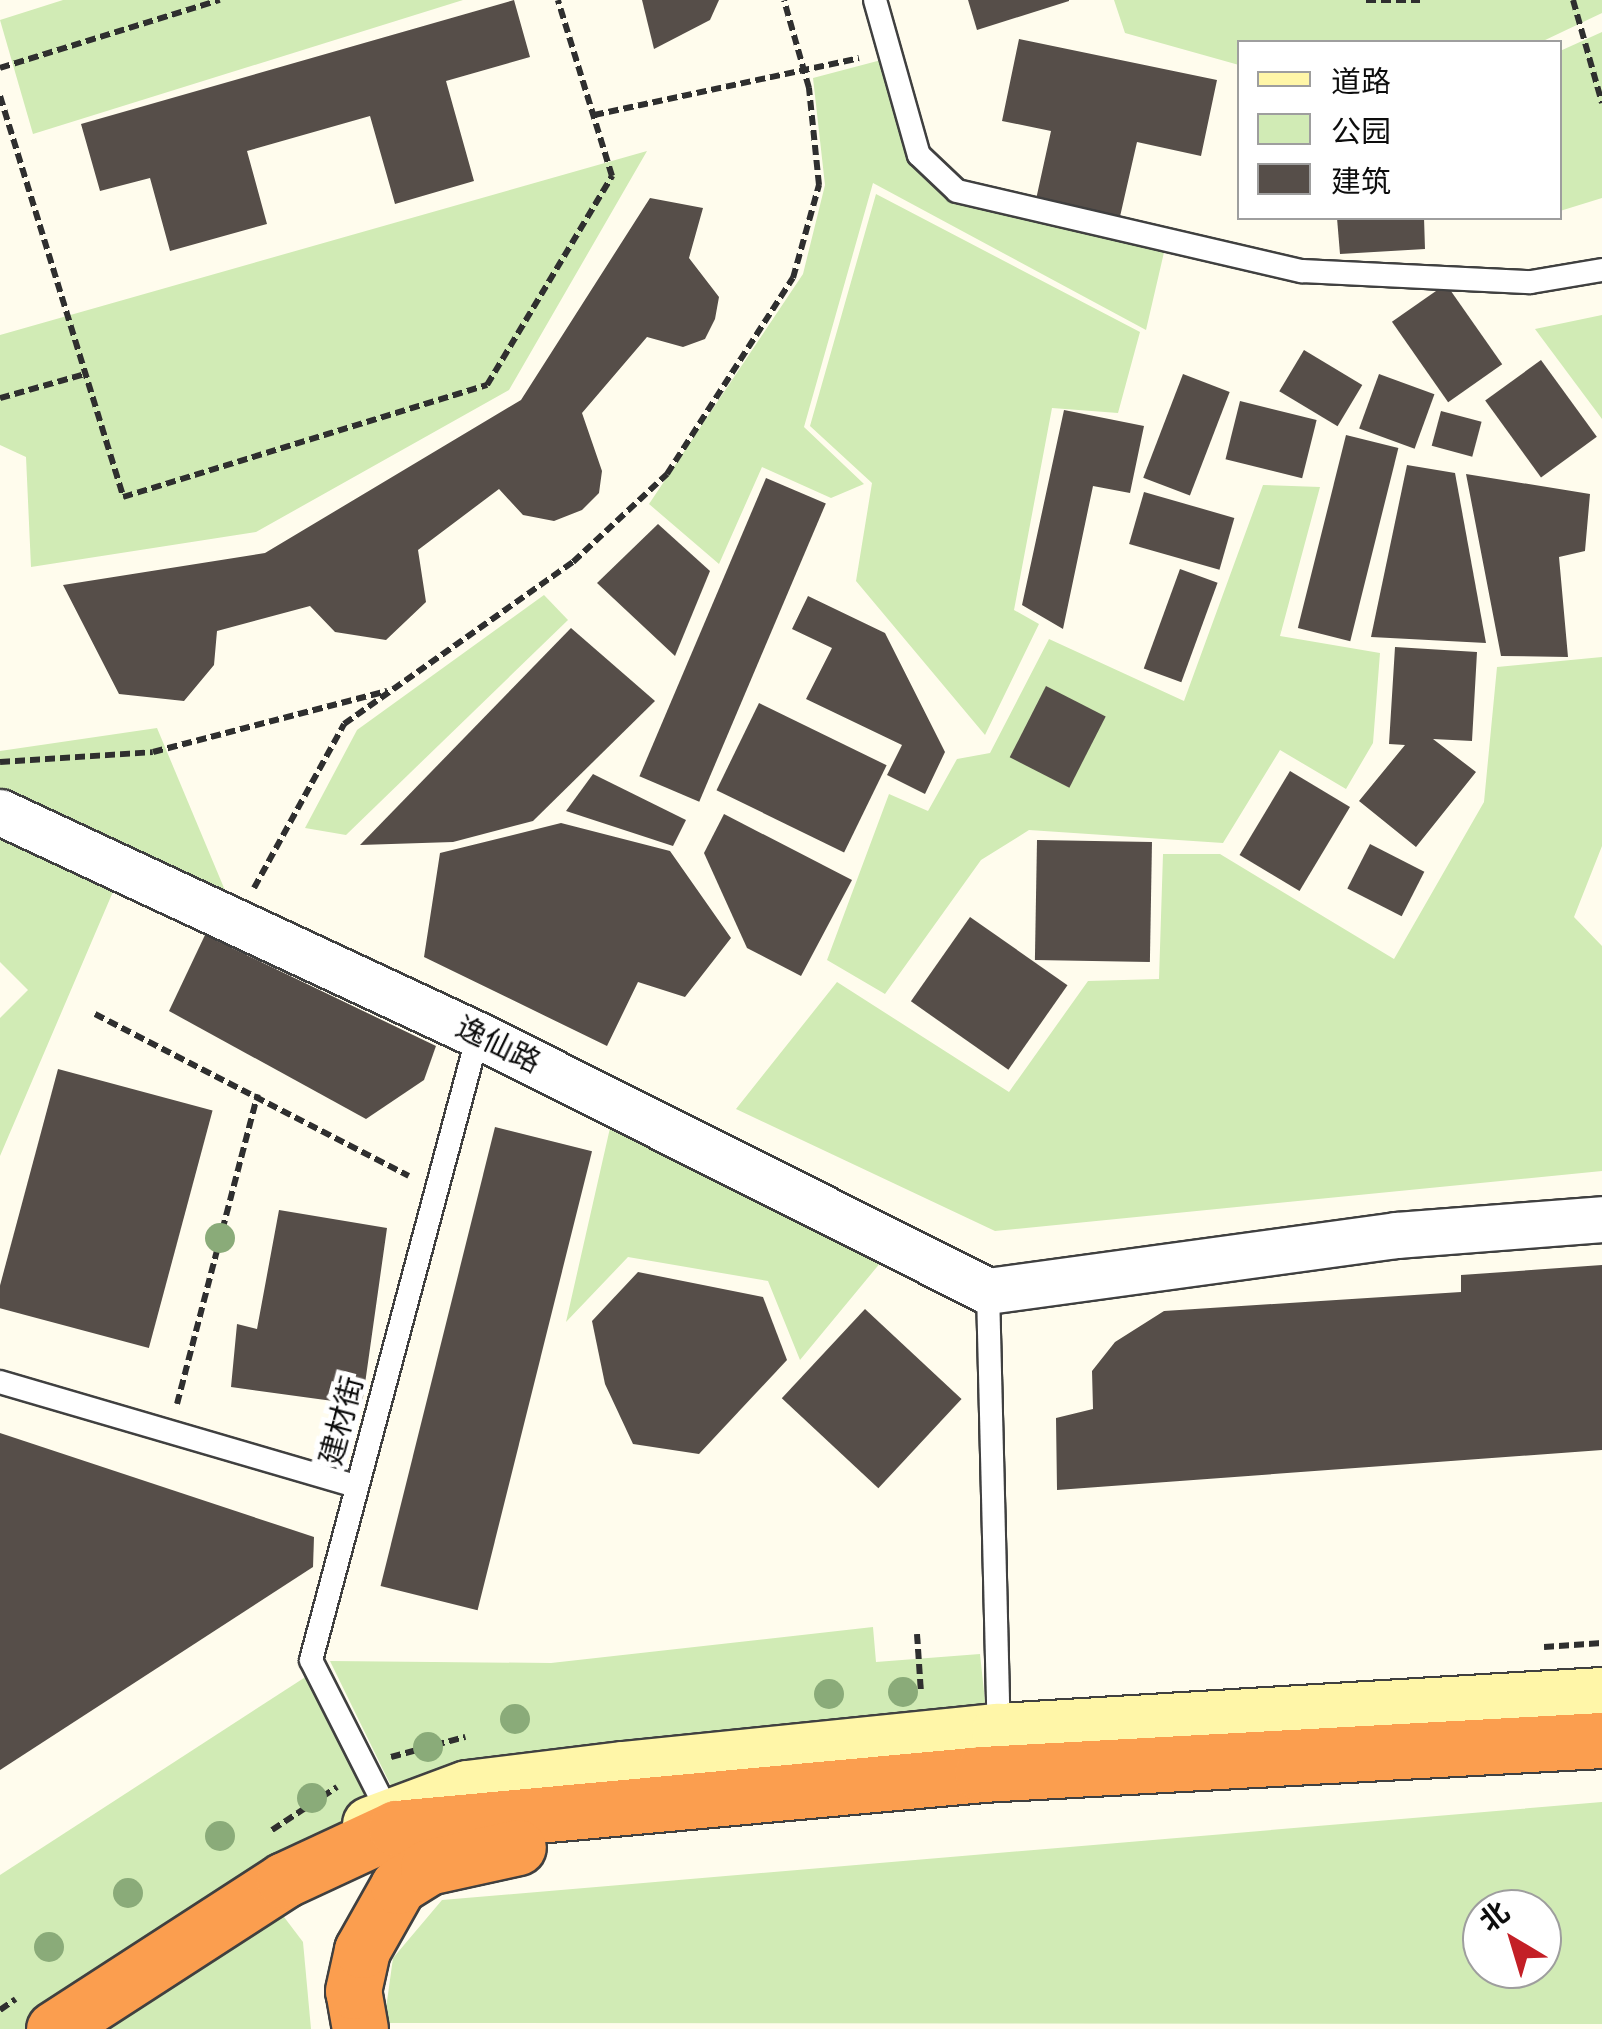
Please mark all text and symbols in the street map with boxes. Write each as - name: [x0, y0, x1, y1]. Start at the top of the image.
- legend: [1237, 40, 1562, 220]
- text: 道路: [1331, 64, 1391, 100]
- text: 公园: [1331, 114, 1391, 150]
- text: 建筑: [1331, 164, 1391, 200]
- street label: 逸仙路: [450, 1009, 546, 1081]
- street label: 建材街: [313, 1373, 371, 1469]
- north arrow: [1462, 1889, 1562, 1989]
- text: 北: [1473, 1895, 1516, 1938]

